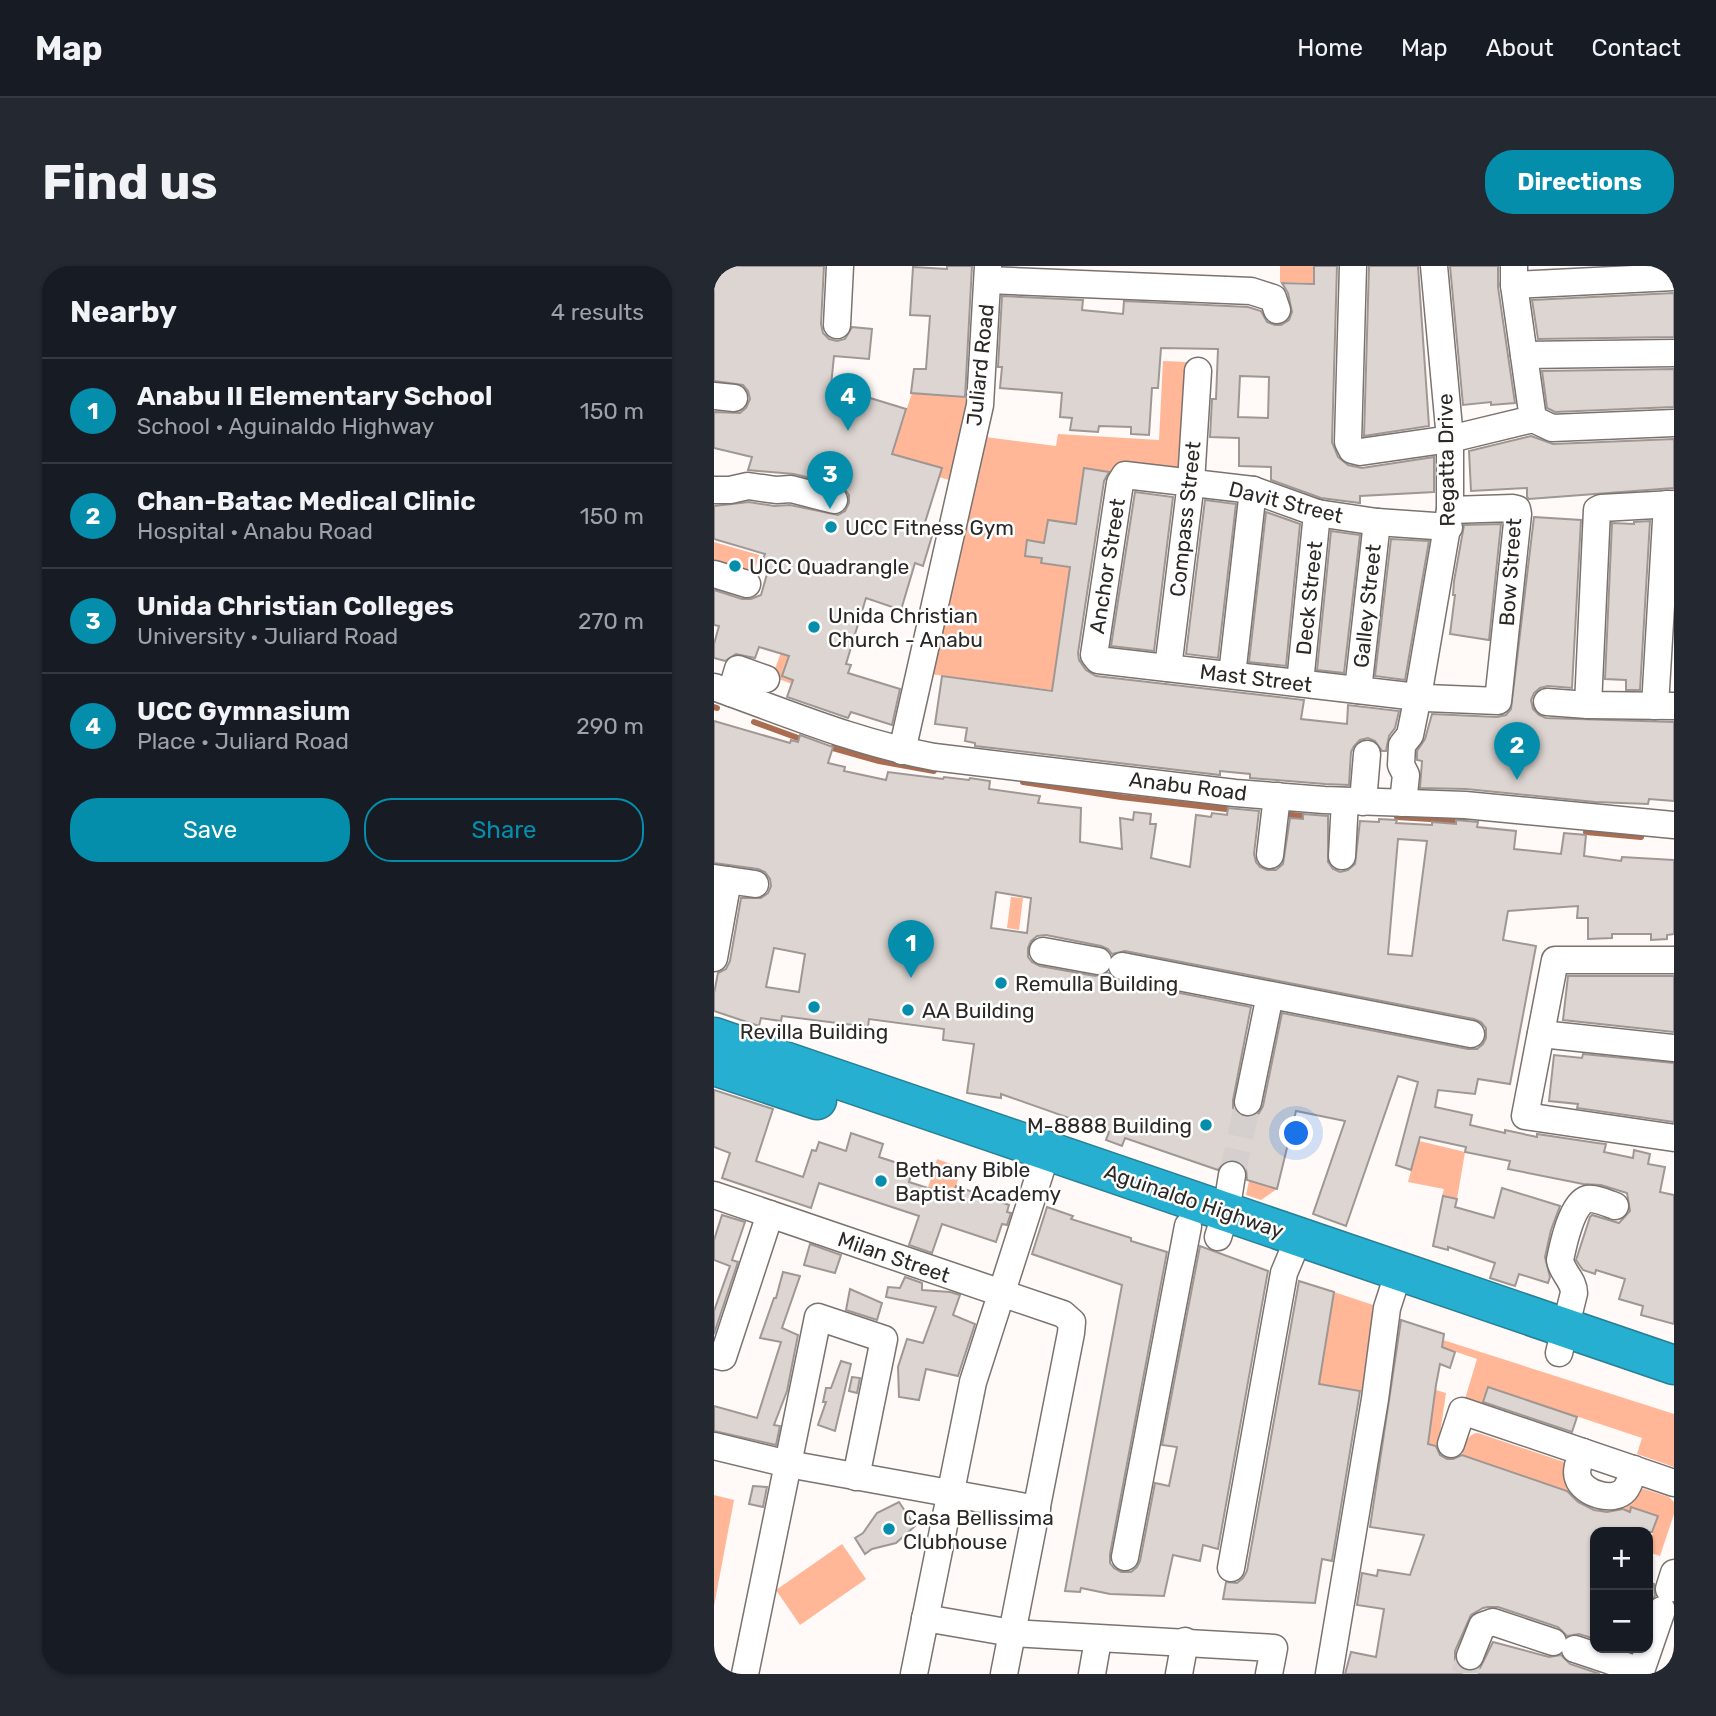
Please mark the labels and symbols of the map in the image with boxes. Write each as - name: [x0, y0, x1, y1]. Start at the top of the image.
- street label: Juliard Road: [961, 303, 999, 427]
- pin: 4: [825, 373, 871, 431]
- street label: Regatta Drive: [1432, 393, 1460, 527]
- street label: Compass Street: [1164, 440, 1206, 598]
- pin: 3: [807, 451, 853, 509]
- street label: Davit Street: [1226, 476, 1346, 528]
- street label: Anchor Street: [1084, 497, 1130, 635]
- place label: UCC Fitness Gym: [845, 515, 1014, 540]
- street label: Bow Street: [1494, 517, 1526, 627]
- marker: UCC Fitness Gym: [823, 519, 839, 535]
- street label: Deck Street: [1291, 540, 1327, 656]
- street label: Galley Street: [1348, 543, 1386, 669]
- place label: UCC Quadrangle: [749, 554, 909, 579]
- marker: UCC Quadrangle: [727, 558, 743, 574]
- place label: Unida Christian Church - Anabu: [828, 603, 983, 652]
- marker: Unida Christian Church - Anabu: [806, 619, 822, 635]
- street label: Mast Street: [1198, 659, 1314, 697]
- pin: 2: [1494, 722, 1540, 780]
- street label: Anabu Road: [1128, 766, 1248, 806]
- pin: 1: [888, 920, 934, 978]
- place label: Remulla Building: [1015, 971, 1178, 996]
- marker: Remulla Building: [993, 975, 1009, 991]
- place label: AA Building: [922, 998, 1034, 1023]
- marker: Revilla Building: [806, 999, 822, 1015]
- marker: AA Building: [900, 1002, 916, 1018]
- place label: Revilla Building: [740, 1019, 888, 1044]
- place label: M-8888 Building: [1027, 1113, 1192, 1138]
- your location: [1279, 1116, 1313, 1150]
- marker: M-8888 Building: [1198, 1117, 1214, 1133]
- place label: Bethany Bible Baptist Academy: [895, 1157, 1062, 1206]
- street label: Aguinaldo Highway: [1101, 1159, 1287, 1244]
- marker: Bethany Bible Baptist Academy: [873, 1173, 889, 1189]
- street label: Milan Street: [835, 1226, 953, 1288]
- place label: Casa Bellissima Clubhouse: [903, 1505, 1054, 1554]
- marker: Casa Bellissima Clubhouse: [881, 1521, 897, 1537]

